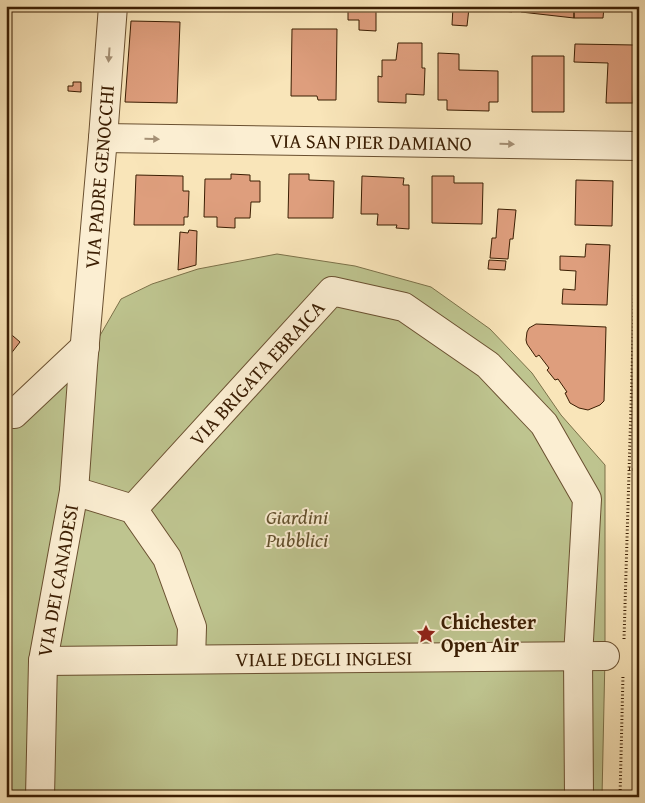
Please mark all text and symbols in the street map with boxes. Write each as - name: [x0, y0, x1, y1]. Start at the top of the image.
- one-way arrow: [105, 47, 113, 63]
- street label: VIA PADRE GENOCCHI: [77, 84, 121, 270]
- street label: VIA SAN PIER DAMIANO: [270, 125, 472, 158]
- one-way arrow: [144, 135, 160, 143]
- one-way arrow: [499, 140, 515, 148]
- street label: VIA BRIGATA EBRAICA: [183, 294, 331, 452]
- street label: VIA DEI CANADESI: [29, 502, 85, 659]
- park label: Giardini Pubblici: [265, 502, 328, 554]
- place label: Chichester Open Air: [441, 607, 536, 659]
- place icon: Chichester Open Air: [415, 623, 437, 645]
- street label: VIALE DEGLI INGLESI: [235, 643, 413, 673]

